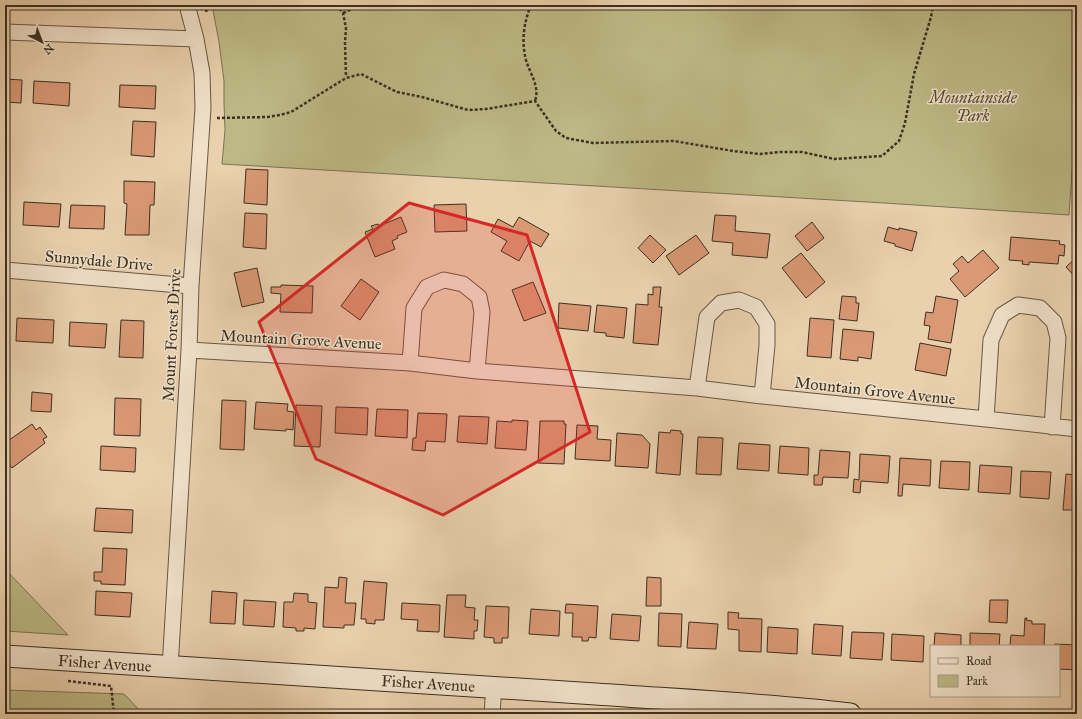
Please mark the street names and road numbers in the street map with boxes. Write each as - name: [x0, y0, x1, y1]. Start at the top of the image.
- street label: Sunnydale Drive: [44, 246, 154, 275]
- street label: Mount Forest Drive: [159, 268, 184, 402]
- street label: Mountain Grove Avenue: [220, 326, 383, 353]
- street label: Mountain Grove Avenue: [793, 373, 957, 408]
- street label: Fisher Avenue: [57, 651, 152, 676]
- street label: Fisher Avenue: [381, 671, 476, 696]

